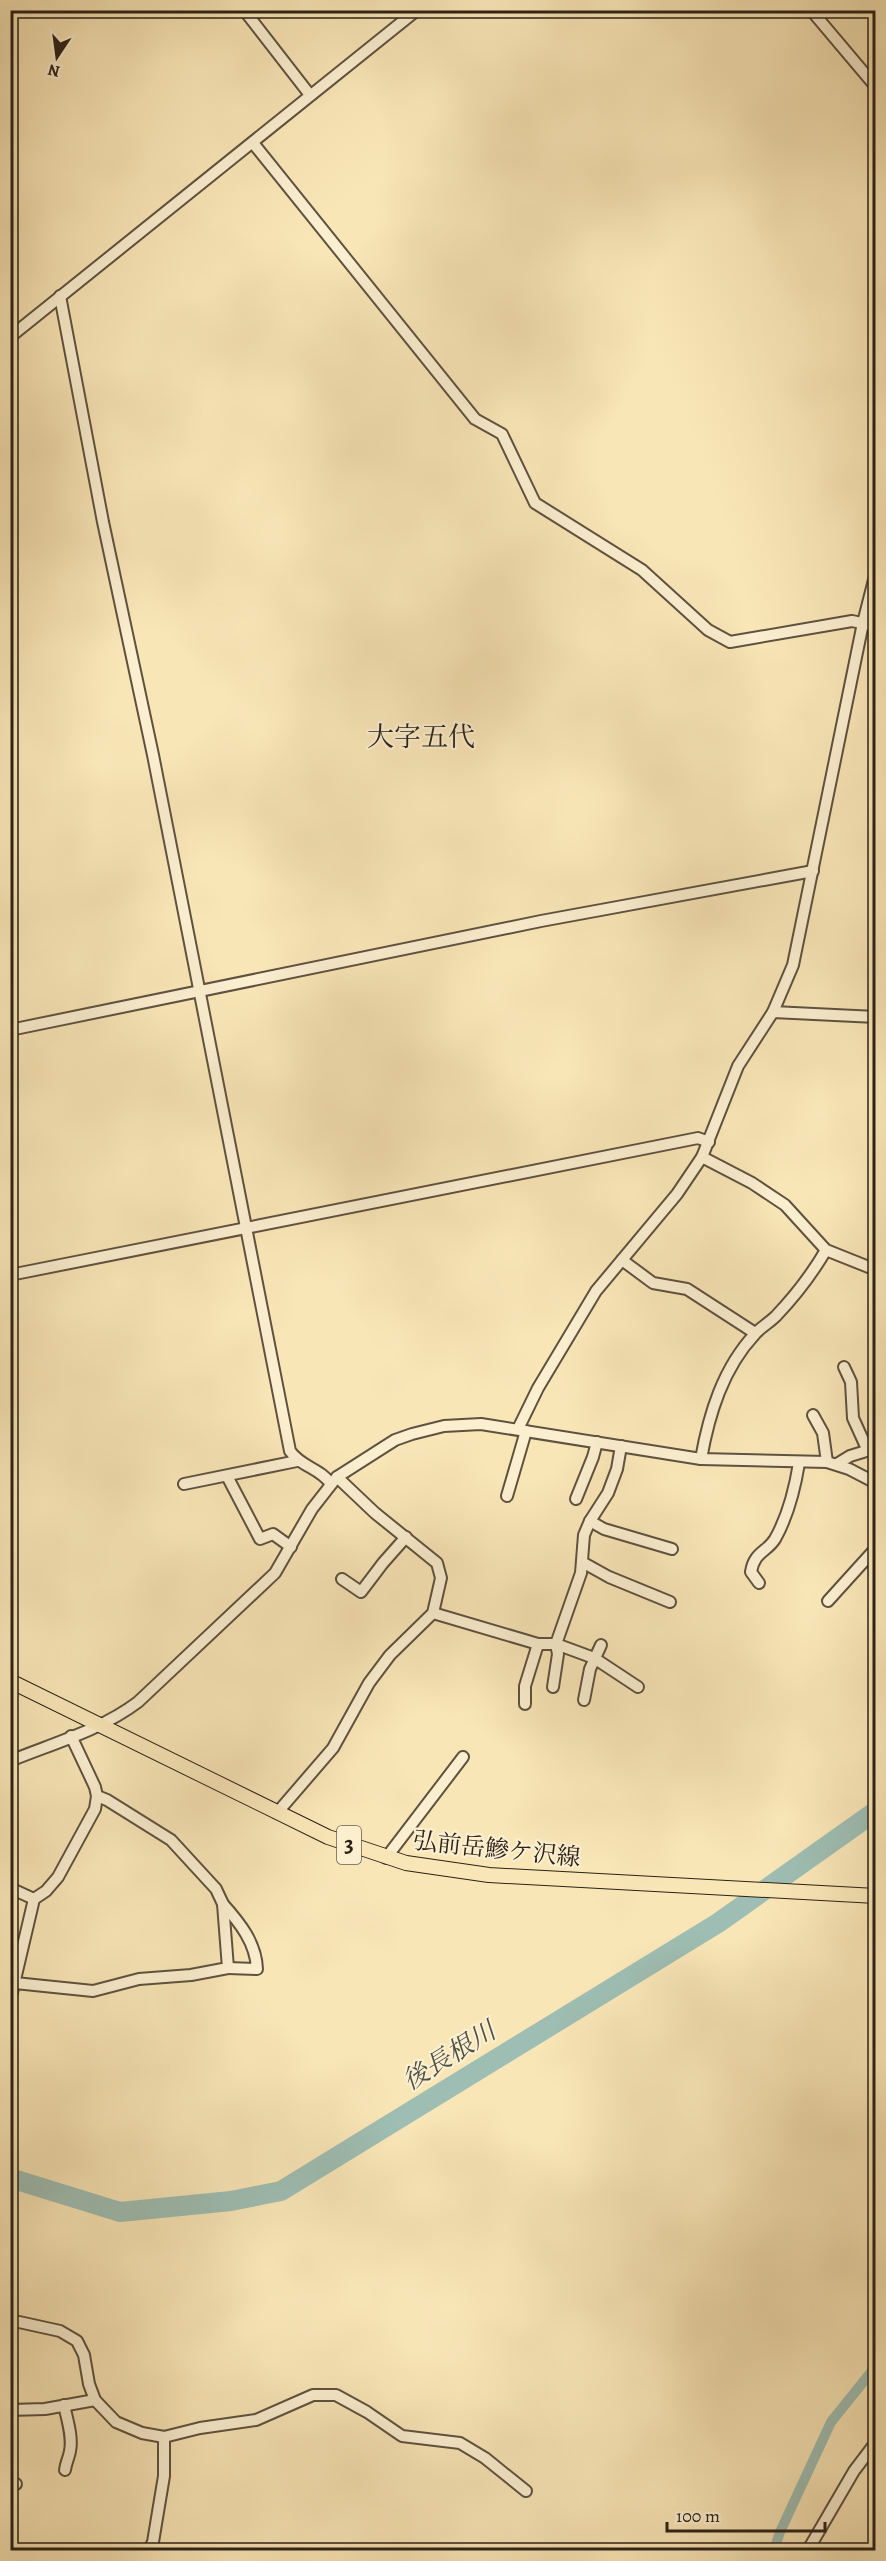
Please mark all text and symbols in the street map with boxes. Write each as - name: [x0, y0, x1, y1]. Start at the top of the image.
- north arrow: [27, 27, 87, 87]
- text: N: [45, 59, 62, 83]
- district label: 大字五代: [367, 719, 475, 755]
- street label: 弘前岳鰺ケ沢線: [412, 1824, 582, 1874]
- road number: 3: [337, 1826, 361, 1864]
- water label: 後長根川: [396, 2012, 505, 2098]
- scale bar: [667, 2495, 824, 2533]
- text: 100 m: [676, 2504, 720, 2528]

